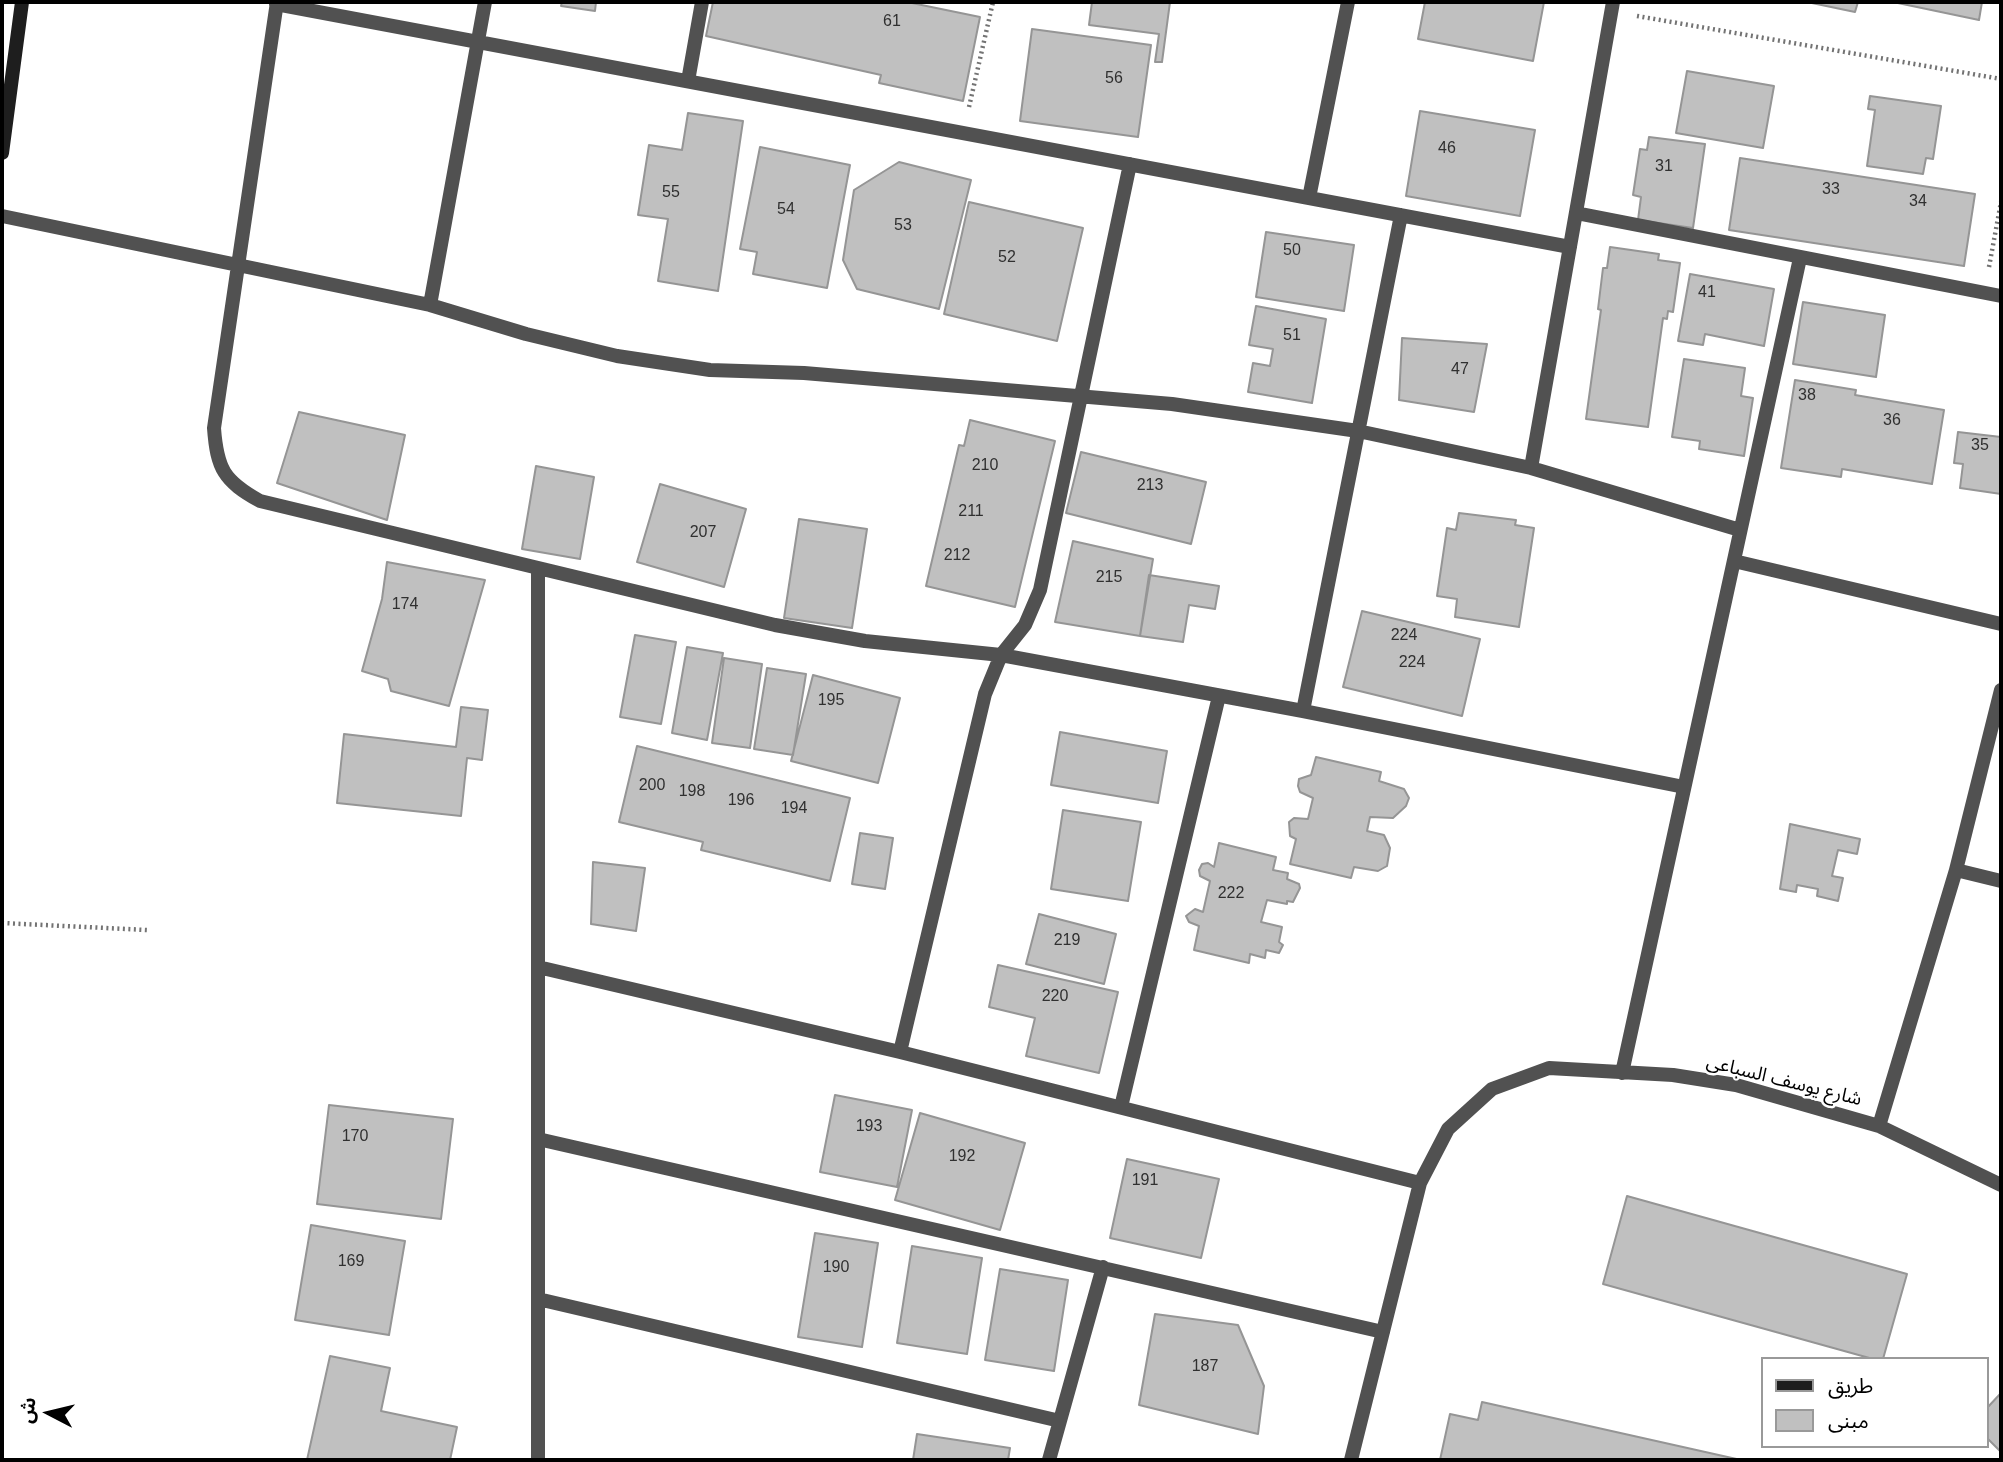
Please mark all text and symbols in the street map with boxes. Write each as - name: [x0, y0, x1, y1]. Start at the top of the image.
- house number: 61: [883, 12, 901, 32]
- house number: 56: [1105, 69, 1123, 89]
- house number: 46: [1438, 139, 1456, 159]
- house number: 31: [1655, 157, 1673, 177]
- house number: 33: [1822, 180, 1840, 200]
- house number: 55: [662, 183, 680, 203]
- house number: 34: [1909, 192, 1927, 212]
- house number: 54: [777, 200, 795, 220]
- house number: 53: [894, 216, 912, 236]
- house number: 50: [1283, 241, 1301, 261]
- house number: 52: [998, 248, 1016, 268]
- house number: 41: [1698, 283, 1716, 303]
- house number: 51: [1283, 326, 1301, 346]
- house number: 47: [1451, 360, 1469, 380]
- house number: 38: [1798, 386, 1816, 406]
- house number: 36: [1883, 411, 1901, 431]
- house number: 35: [1971, 436, 1989, 456]
- house number: 210: [972, 456, 998, 476]
- house number: 213: [1137, 476, 1163, 496]
- house number: 211: [958, 502, 984, 522]
- house number: 207: [690, 523, 716, 543]
- house number: 212: [944, 546, 970, 566]
- house number: 215: [1096, 568, 1122, 588]
- house number: 174: [392, 595, 418, 615]
- house number: 224: [1391, 626, 1417, 646]
- house number: 224: [1399, 653, 1425, 673]
- house number: 195: [818, 691, 844, 711]
- house number: 200: [639, 776, 665, 796]
- house number: 198: [679, 782, 705, 802]
- house number: 196: [728, 791, 754, 811]
- house number: 194: [781, 799, 807, 819]
- house number: 222: [1218, 884, 1244, 904]
- house number: 219: [1054, 931, 1080, 951]
- house number: 220: [1042, 987, 1068, 1007]
- street label: شارع يوسف السباعى: [1704, 1051, 1864, 1111]
- house number: 193: [856, 1117, 882, 1137]
- house number: 170: [342, 1127, 368, 1147]
- house number: 192: [949, 1147, 975, 1167]
- house number: 191: [1132, 1171, 1158, 1191]
- house number: 169: [338, 1252, 364, 1272]
- house number: 190: [823, 1258, 849, 1278]
- house number: 187: [1192, 1357, 1218, 1377]
- legend: [1762, 1357, 1989, 1448]
- text: طريق: [1828, 1374, 1873, 1397]
- north arrow: [14, 1378, 84, 1448]
- text: ش: [16, 1396, 40, 1425]
- text: مبنى: [1828, 1409, 1869, 1432]

